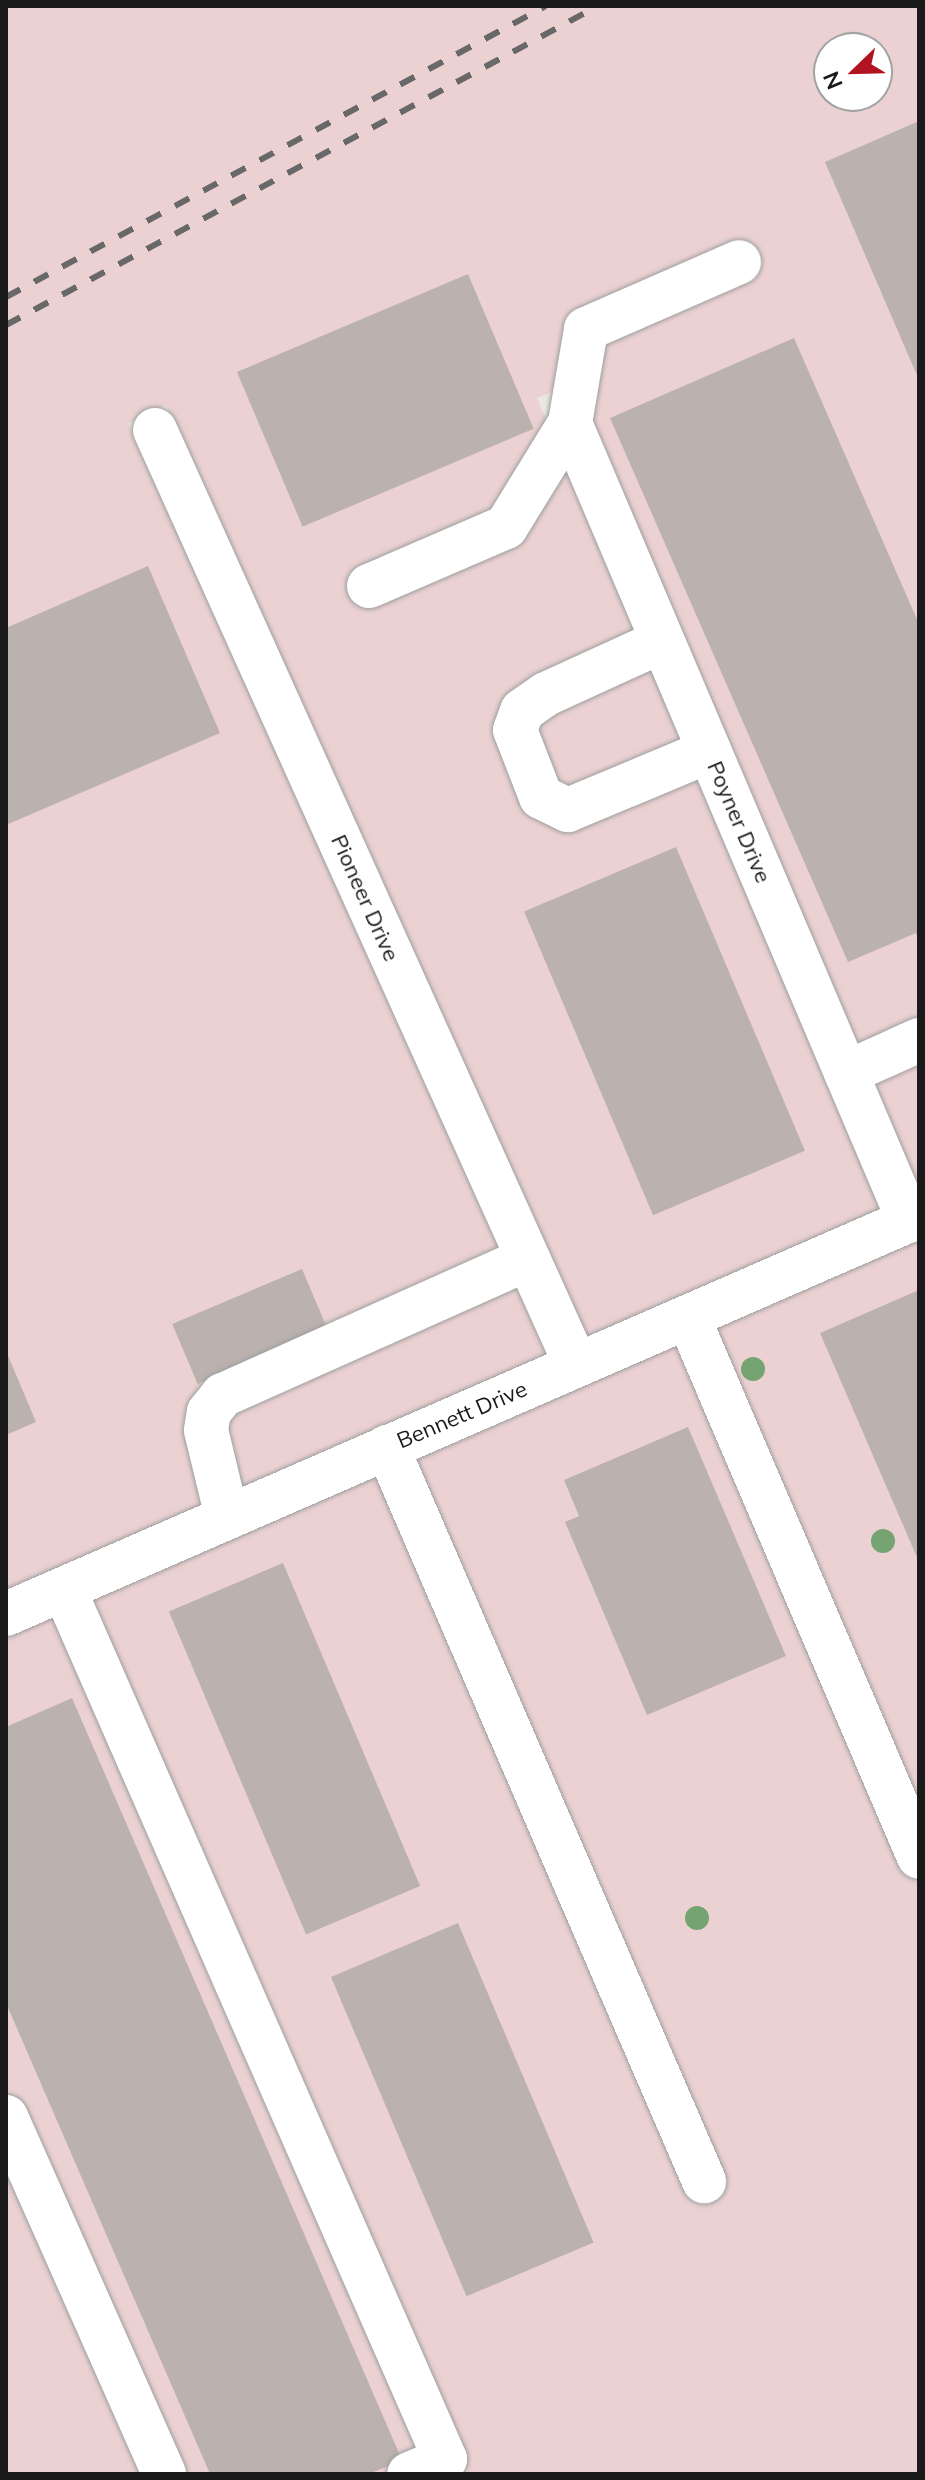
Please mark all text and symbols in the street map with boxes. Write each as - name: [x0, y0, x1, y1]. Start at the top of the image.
- north arrow: [813, 32, 893, 112]
- text: N: [817, 67, 849, 94]
- street label: Poyner Drive: [702, 757, 776, 887]
- street label: Pioneer Drive: [325, 831, 405, 965]
- street label: Bennett Drive: [393, 1376, 531, 1454]

